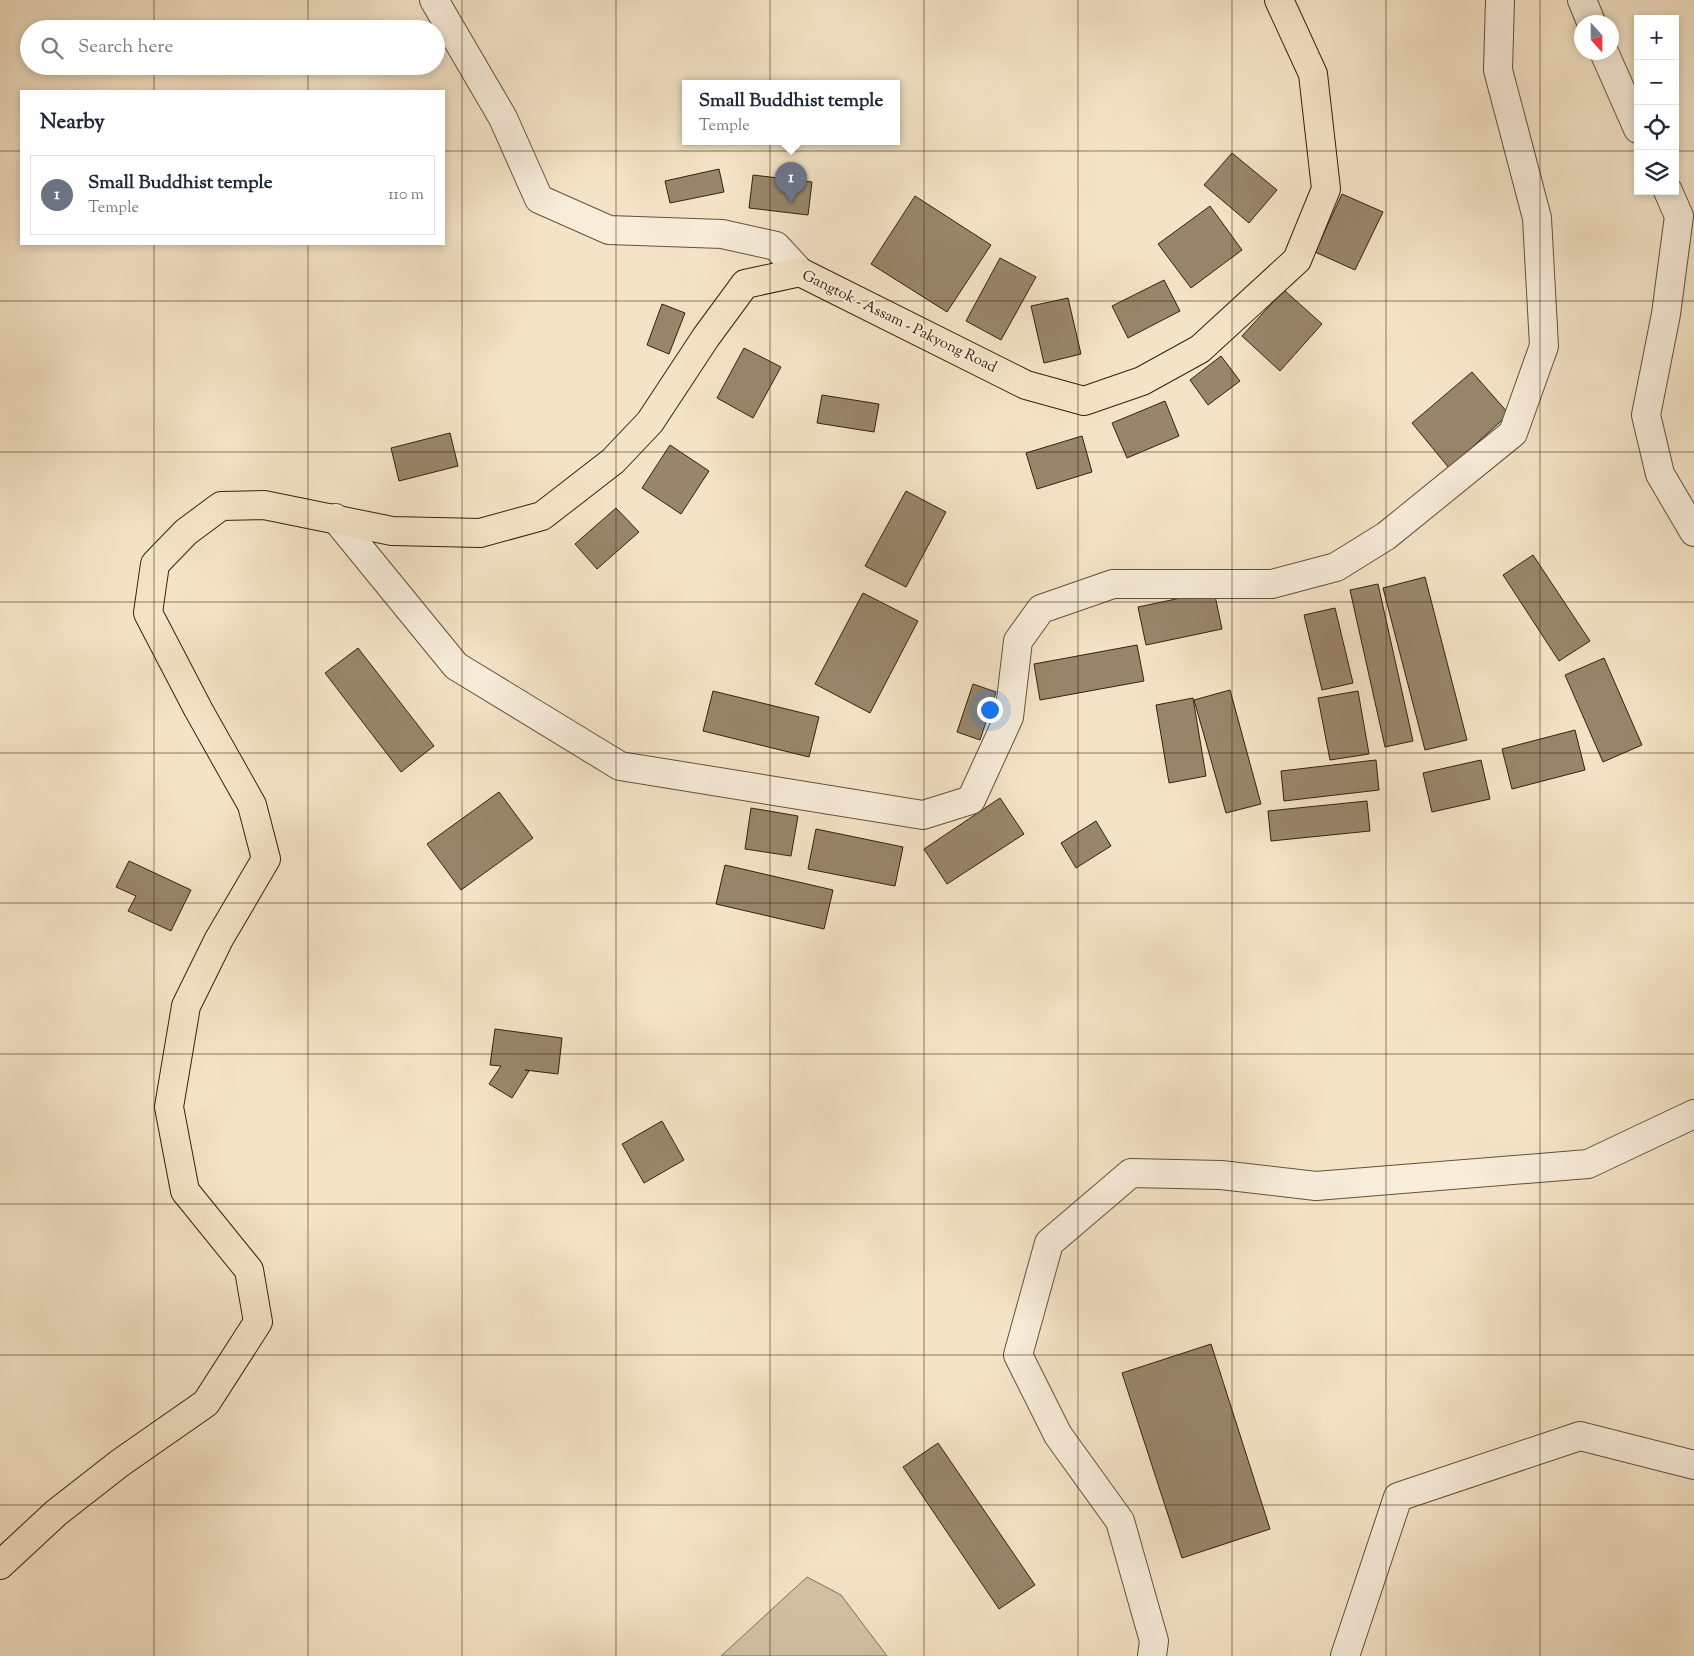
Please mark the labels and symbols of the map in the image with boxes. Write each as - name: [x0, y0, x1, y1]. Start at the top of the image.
- north arrow: [1574, 15, 1619, 60]
- pin: 1: [775, 162, 807, 203]
- street label: Gangtok - Assam - Pakyong Road: [798, 266, 1000, 379]
- your location: [977, 697, 1003, 723]

